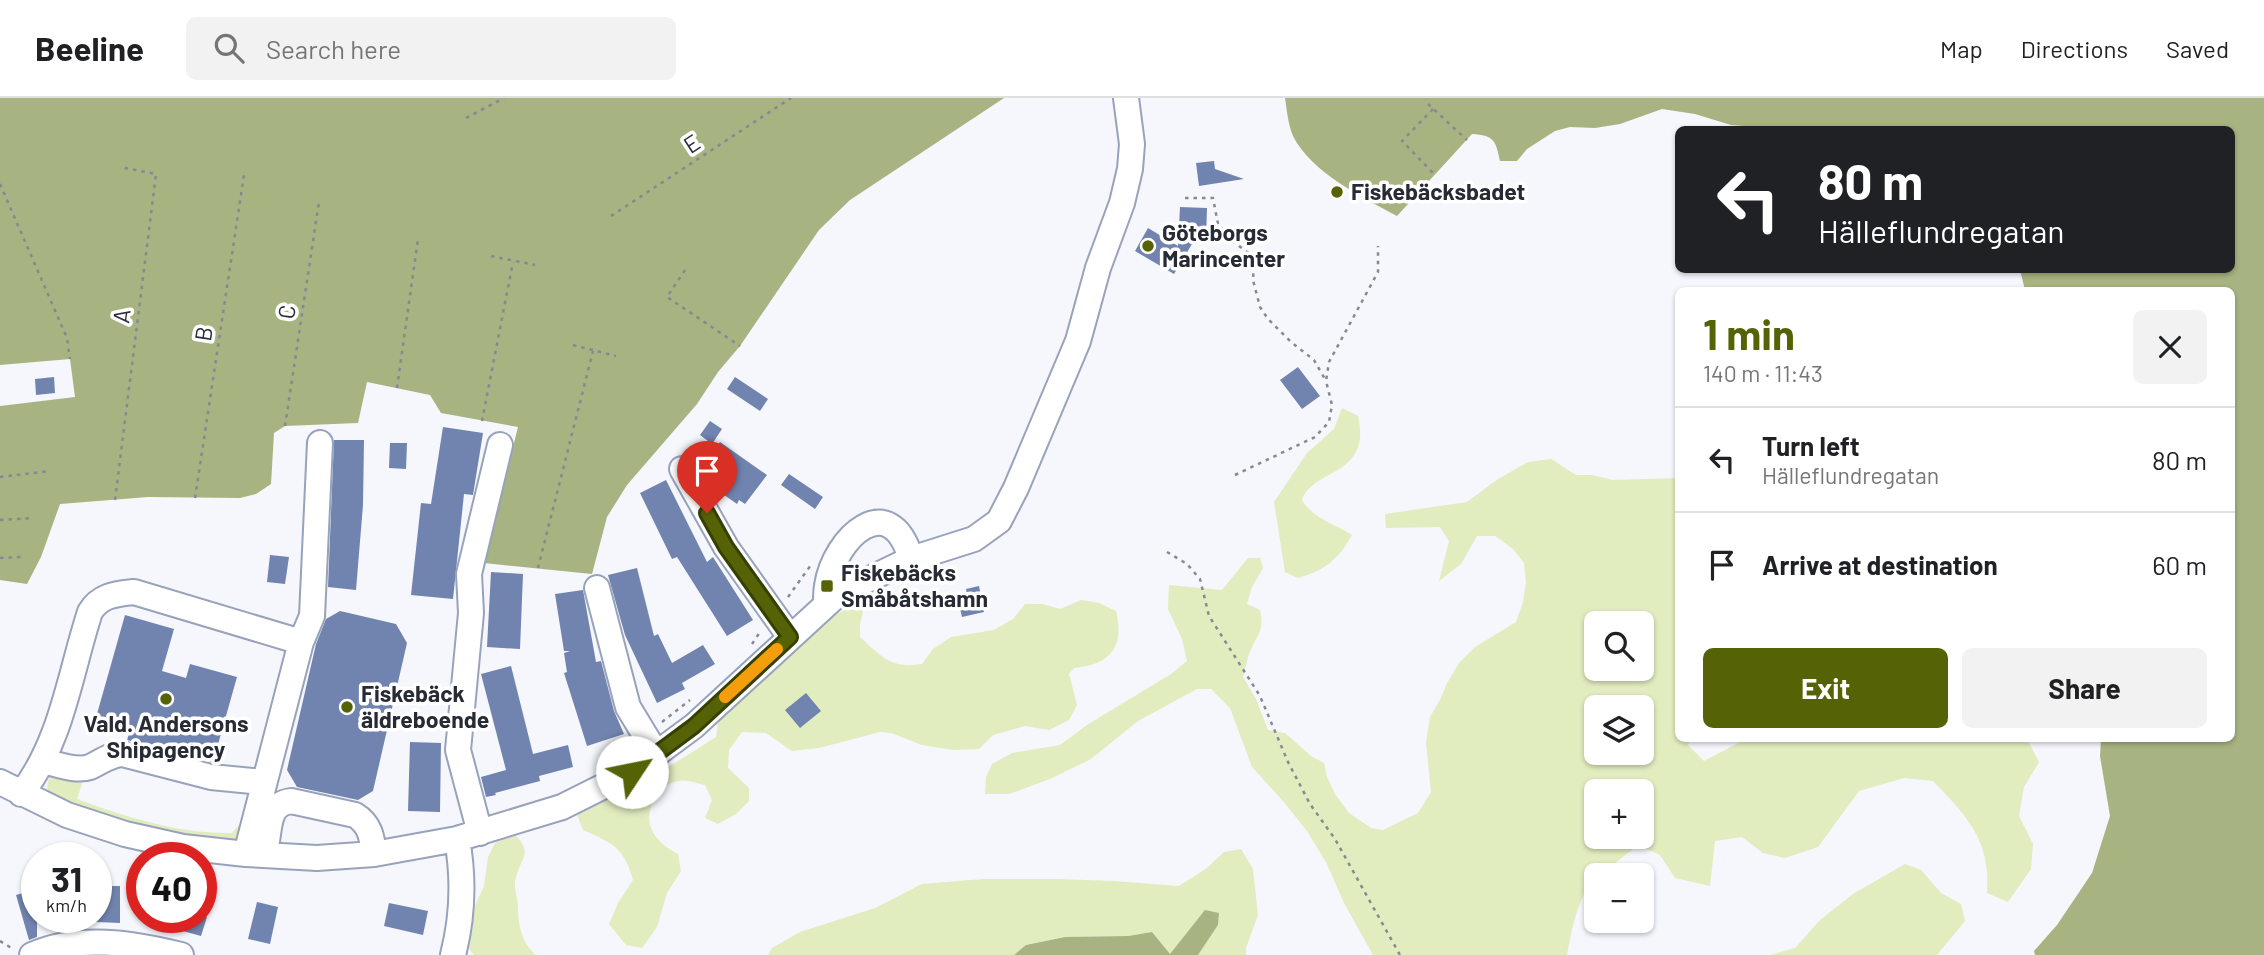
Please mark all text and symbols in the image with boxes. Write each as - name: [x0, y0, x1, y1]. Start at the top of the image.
- search box: [186, 17, 676, 80]
- text: Beeline: [35, 28, 144, 68]
- icon: search: [210, 29, 248, 67]
- text: Search here: [266, 33, 401, 64]
- text: Map: [1940, 34, 1983, 63]
- text: Directions: [2021, 34, 2128, 63]
- text: Saved: [2166, 34, 2229, 63]
- street label: E: [678, 128, 705, 159]
- text: 80 m: [1818, 151, 1923, 210]
- icon: left: [1703, 154, 1794, 245]
- place label: Fiskebäcksbadet: [1351, 177, 1525, 205]
- marker: Fiskebäcksbadet: [1329, 184, 1345, 200]
- text: Hälleflundregatan: [1818, 211, 2065, 249]
- place label: Göteborgs Marincenter: [1162, 218, 1285, 272]
- marker: Göteborgs Marincenter: [1140, 238, 1156, 254]
- street label: C: [271, 303, 301, 321]
- street label: A: [106, 307, 136, 325]
- text: 1 min: [1703, 308, 1795, 358]
- button: close: [2133, 310, 2207, 384]
- street label: B: [188, 325, 218, 343]
- text: 140 m · 11:43: [1703, 359, 1823, 387]
- text: Turn left: [1762, 430, 1860, 461]
- pin: [677, 441, 737, 513]
- icon: left: [1703, 441, 1741, 479]
- text: 80 m: [2152, 444, 2207, 475]
- icon: arrive: [688, 452, 726, 490]
- text: Hälleflundregatan: [1762, 461, 1939, 489]
- icon: arrive: [1703, 546, 1741, 584]
- text: Arrive at destination: [1762, 549, 1998, 580]
- text: 60 m: [2152, 549, 2207, 580]
- place label: Fiskebäcks Småbåtshamn: [841, 558, 988, 612]
- marker: Fiskebäcks Småbåtshamn: [819, 578, 835, 594]
- map controls: [1584, 611, 1654, 933]
- button: search: [1584, 611, 1654, 681]
- button: Exit: [1703, 648, 1948, 728]
- button: Share: [1962, 648, 2207, 728]
- place label: Fiskebäck äldreboende: [361, 679, 489, 733]
- marker: Vald. Andersons Shipagency: [158, 691, 174, 707]
- button: layers: [1584, 695, 1654, 765]
- marker: Fiskebäck äldreboende: [339, 699, 355, 715]
- place label: Vald. Andersons Shipagency: [83, 709, 249, 763]
- position arrow: [595, 735, 669, 809]
- button: +: [1584, 779, 1654, 849]
- speed limit sign: 40: [126, 842, 217, 933]
- text: 31: [51, 857, 82, 899]
- button: −: [1584, 863, 1654, 933]
- text: km/h: [46, 894, 87, 916]

